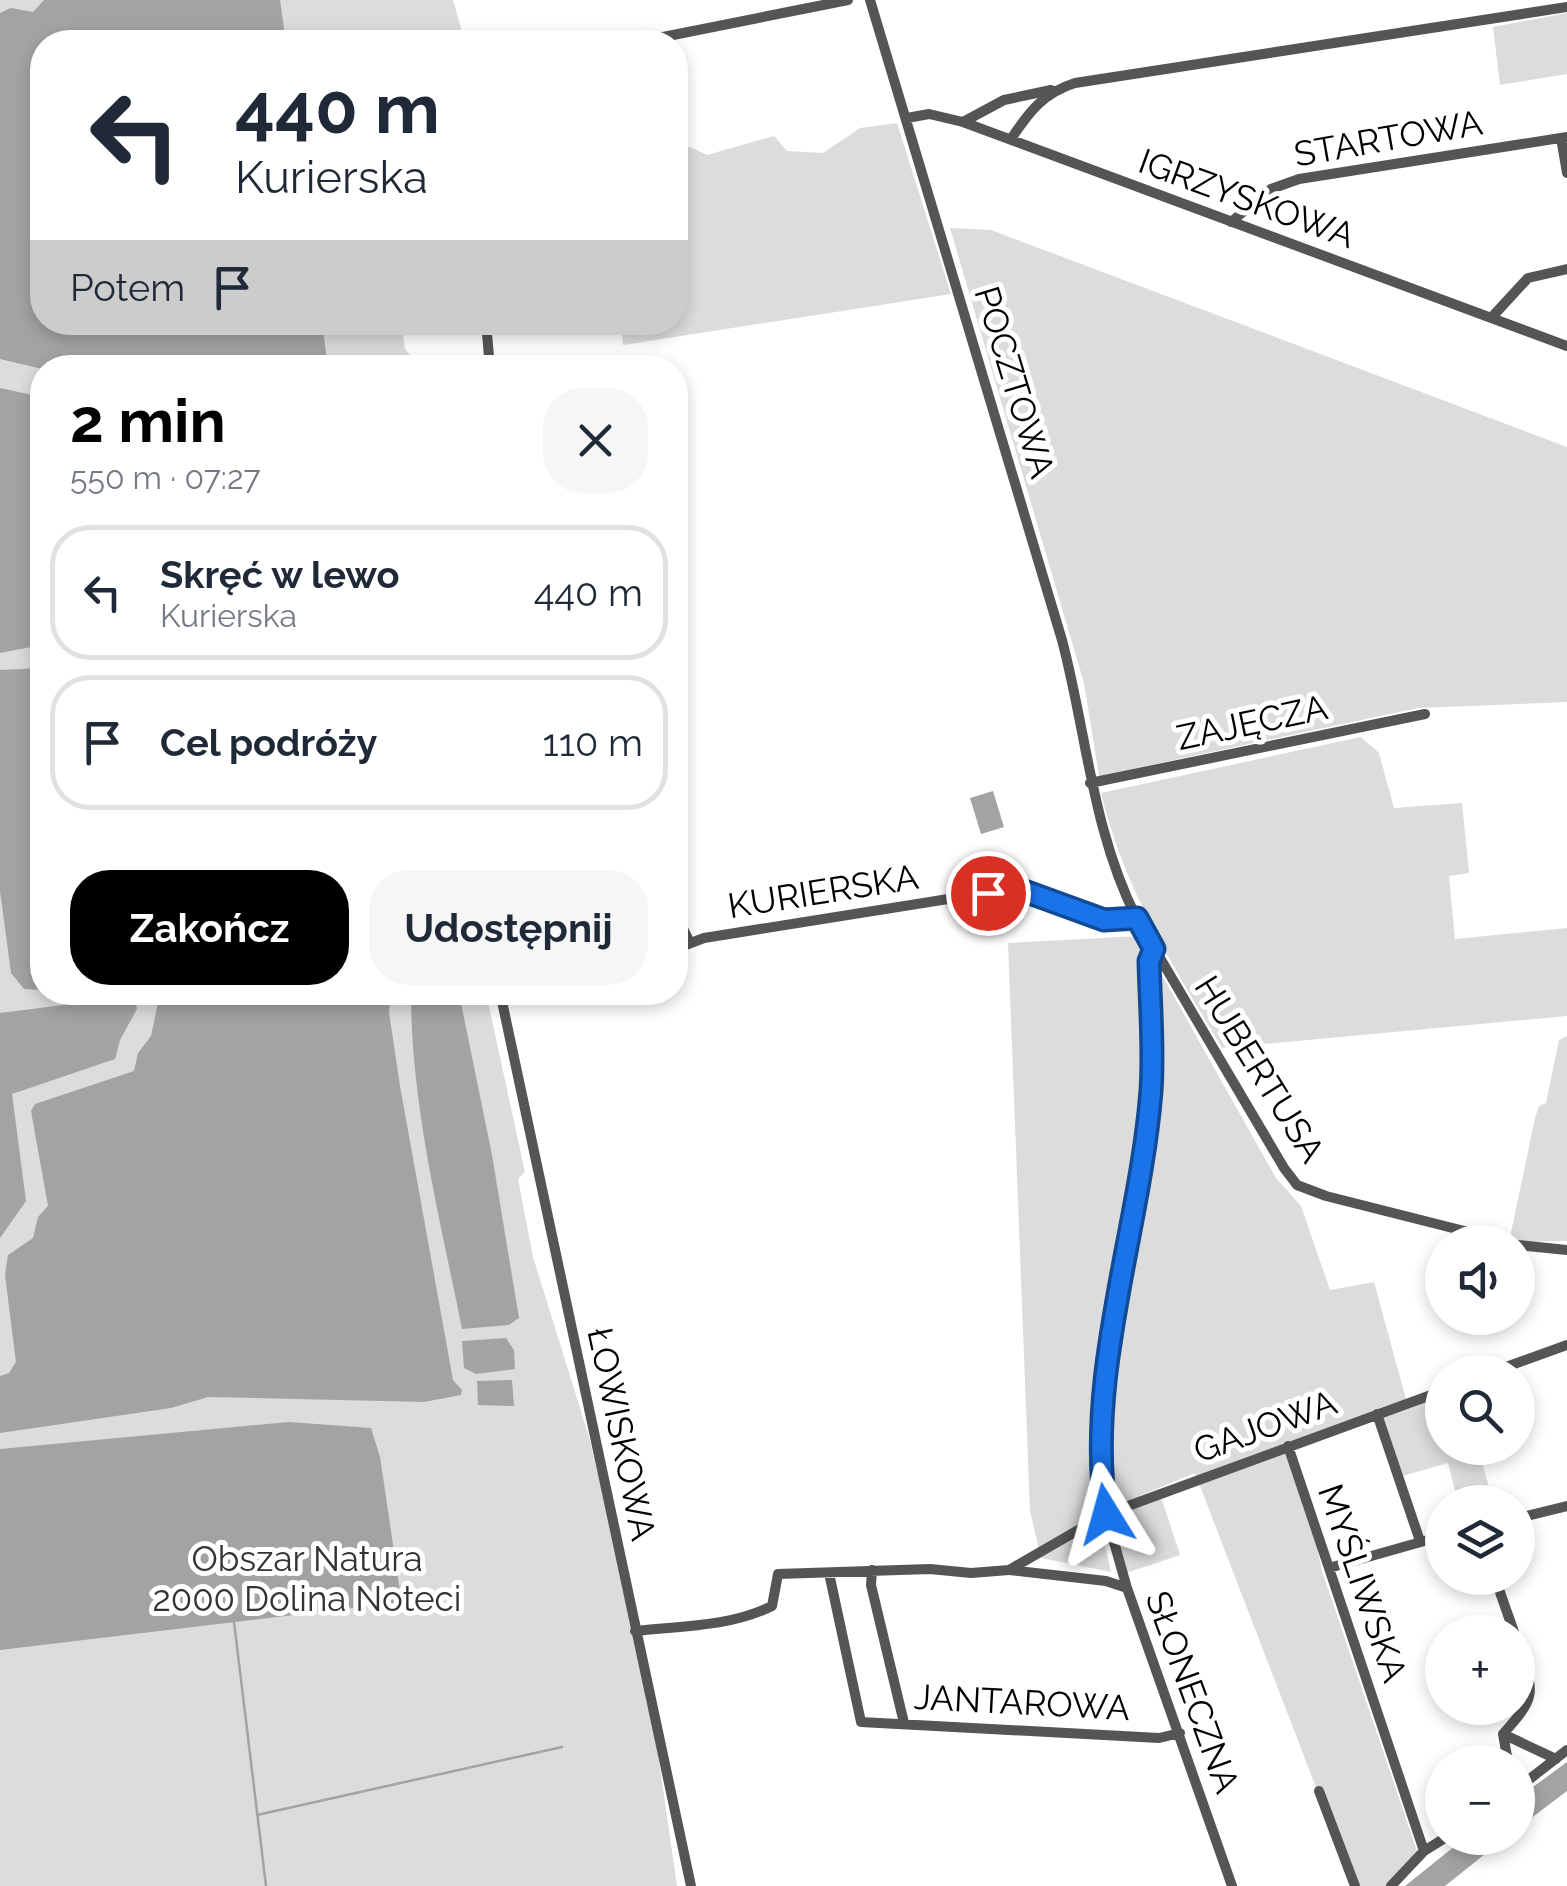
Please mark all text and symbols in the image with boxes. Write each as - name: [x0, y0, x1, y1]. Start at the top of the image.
- text: 440 m: [235, 67, 440, 149]
- icon: left: [70, 70, 200, 200]
- street label: STARTOWA: [1291, 101, 1486, 175]
- street label: IGRZYSKOWA: [1134, 140, 1361, 256]
- text: Kurierska: [235, 151, 428, 204]
- icon: arrive: [205, 260, 260, 315]
- text: Potem: [70, 265, 185, 310]
- street label: POCZTOWA: [966, 281, 1064, 483]
- text: 2 min: [70, 386, 226, 456]
- button: close: [543, 388, 648, 493]
- text: 550 m · 07:27: [70, 459, 261, 496]
- text: Skręć w lewo: [160, 552, 400, 597]
- icon: left: [75, 565, 130, 620]
- text: 440 m: [534, 570, 643, 615]
- text: Kurierska: [160, 597, 297, 634]
- street label: ZAJĘCZA: [1173, 686, 1331, 758]
- icon: arrive: [75, 715, 130, 770]
- text: Cel podróży: [160, 720, 377, 765]
- text: 110 m: [543, 720, 643, 765]
- pin: [946, 851, 1031, 936]
- street label: KURIERSKA: [725, 856, 921, 926]
- icon: arrive: [961, 866, 1016, 921]
- button: Zakończ: [70, 870, 349, 985]
- button: Udostępnij: [369, 870, 648, 985]
- street label: HUBERTUSA: [1187, 968, 1334, 1170]
- map controls: [1425, 1225, 1535, 1855]
- button: sound: [1425, 1225, 1535, 1335]
- street label: ŁOWISKOWA: [579, 1324, 665, 1544]
- button: search: [1425, 1355, 1535, 1465]
- street label: GAJOWA: [1188, 1381, 1342, 1471]
- position arrow: [1054, 1462, 1158, 1566]
- street label: MYŚLIWSKA: [1310, 1478, 1417, 1688]
- button: layers: [1425, 1485, 1535, 1595]
- park label: Obszar Natura 2000 Dolina Noteci: [153, 1538, 461, 1619]
- street label: SŁONECZNA: [1138, 1586, 1249, 1799]
- button: +: [1425, 1615, 1535, 1725]
- street label: JANTAROWA: [913, 1676, 1131, 1728]
- button: −: [1425, 1745, 1535, 1855]

